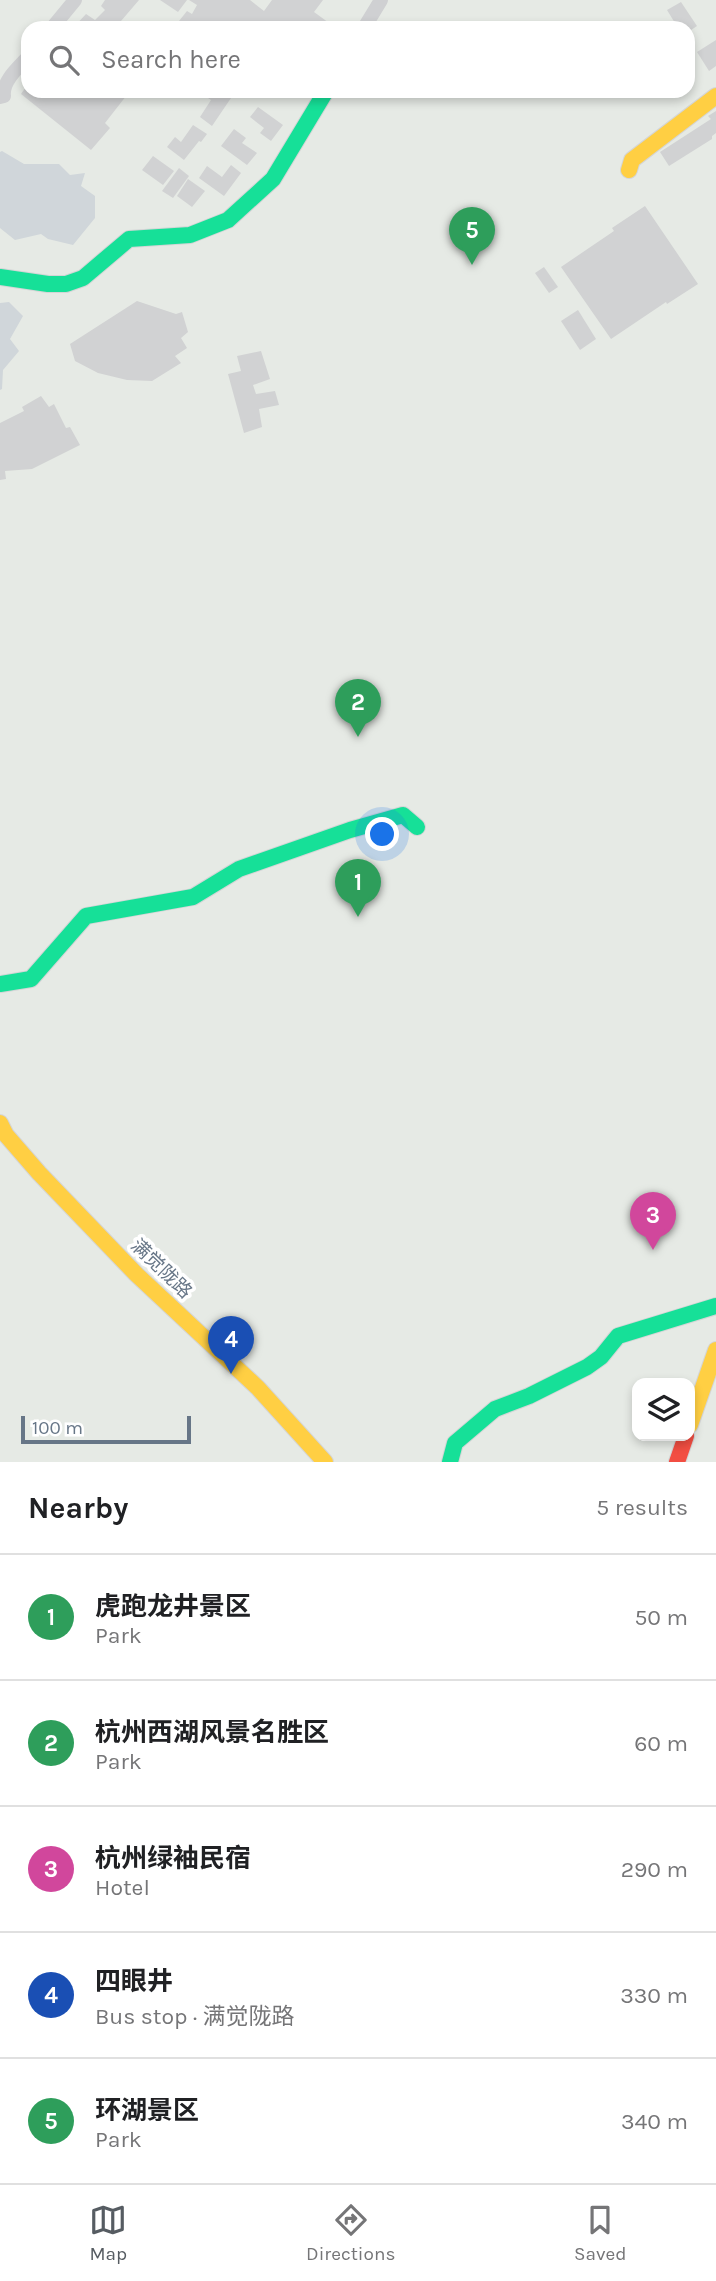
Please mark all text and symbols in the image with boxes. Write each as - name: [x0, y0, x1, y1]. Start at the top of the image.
- search box: [21, 21, 695, 98]
- icon: search: [45, 41, 83, 79]
- text: Search here: [101, 44, 241, 75]
- pin: 5: [449, 207, 495, 265]
- pin: 2: [335, 679, 381, 737]
- your location: [365, 817, 399, 851]
- pin: 1: [335, 859, 381, 917]
- pin: 3: [630, 1192, 676, 1250]
- street label: 满觉陇路: [126, 1234, 196, 1303]
- pin: 4: [208, 1316, 254, 1374]
- map controls: [632, 1378, 695, 1441]
- button: layers: [632, 1378, 695, 1441]
- scale bar: [21, 1413, 191, 1445]
- text: 100 m: [32, 1417, 83, 1439]
- text: Nearby: [28, 1490, 128, 1526]
- text: 5 results: [596, 1494, 688, 1521]
- text: 虎跑龙井景区: [95, 1591, 251, 1622]
- text: 1: [47, 1604, 55, 1631]
- text: 50 m: [634, 1604, 688, 1631]
- text: Park: [95, 1622, 142, 1649]
- text: 杭州西湖风景名胜区: [95, 1717, 329, 1748]
- text: 2: [44, 1730, 58, 1757]
- text: 60 m: [634, 1730, 688, 1757]
- text: Park: [95, 1748, 142, 1775]
- text: 杭州绿袖民宿: [95, 1843, 251, 1874]
- text: 3: [44, 1856, 58, 1883]
- text: 290 m: [621, 1856, 688, 1883]
- text: Hotel: [95, 1874, 150, 1901]
- text: 四眼井: [95, 1966, 173, 1997]
- text: 4: [44, 1982, 58, 2009]
- text: 330 m: [620, 1982, 688, 2009]
- text: Bus stop · 满觉陇路: [95, 2003, 295, 2030]
- text: 环湖景区: [95, 2095, 199, 2126]
- text: 5: [44, 2108, 58, 2135]
- text: 340 m: [621, 2108, 688, 2135]
- text: Park: [95, 2126, 142, 2153]
- tab: Map: [89, 2201, 127, 2265]
- tab: Directions: [306, 2201, 395, 2265]
- tab: Saved: [574, 2201, 627, 2265]

